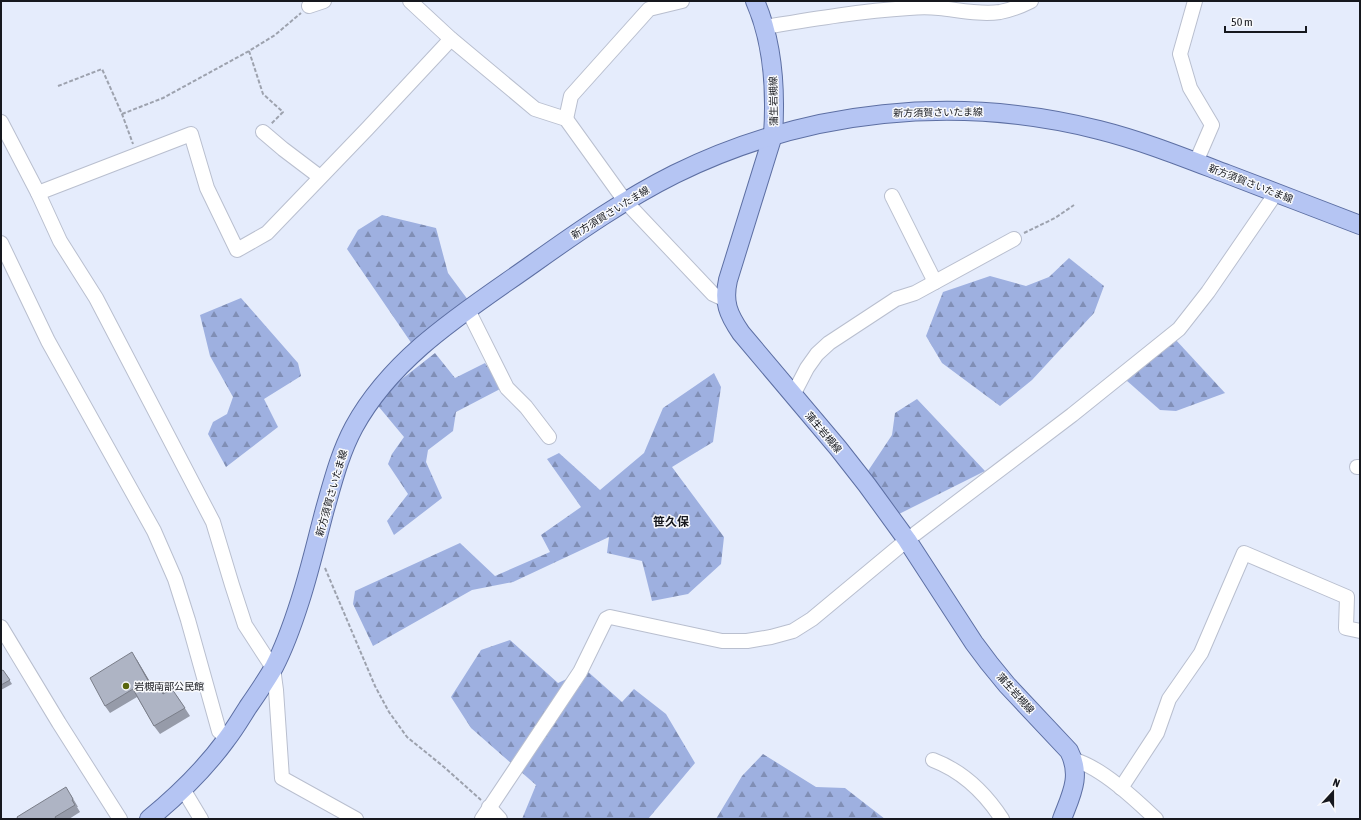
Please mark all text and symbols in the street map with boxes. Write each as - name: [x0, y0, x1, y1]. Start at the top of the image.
- scale bar: [1225, 8, 1306, 34]
- text: 50 m: [1231, 15, 1253, 29]
- street label: 蒲生岩槻線: [768, 76, 779, 126]
- street label: 新方須賀さいたま線: [893, 106, 983, 119]
- street label: 新方須賀さいたま線: [1207, 162, 1295, 205]
- street label: 新方須賀さいたま線: [569, 184, 651, 241]
- street label: 蒲生岩槻線: [803, 410, 844, 455]
- street label: 新方須賀さいたま線: [314, 449, 349, 538]
- district label: 笹久保: [653, 515, 689, 529]
- street label: 蒲生岩槻線: [995, 671, 1036, 716]
- marker: 岩槻南部公民館: [121, 681, 131, 691]
- place label: 岩槻南部公民館: [134, 681, 204, 692]
- north arrow: [1313, 772, 1353, 812]
- text: N: [1331, 776, 1342, 789]

